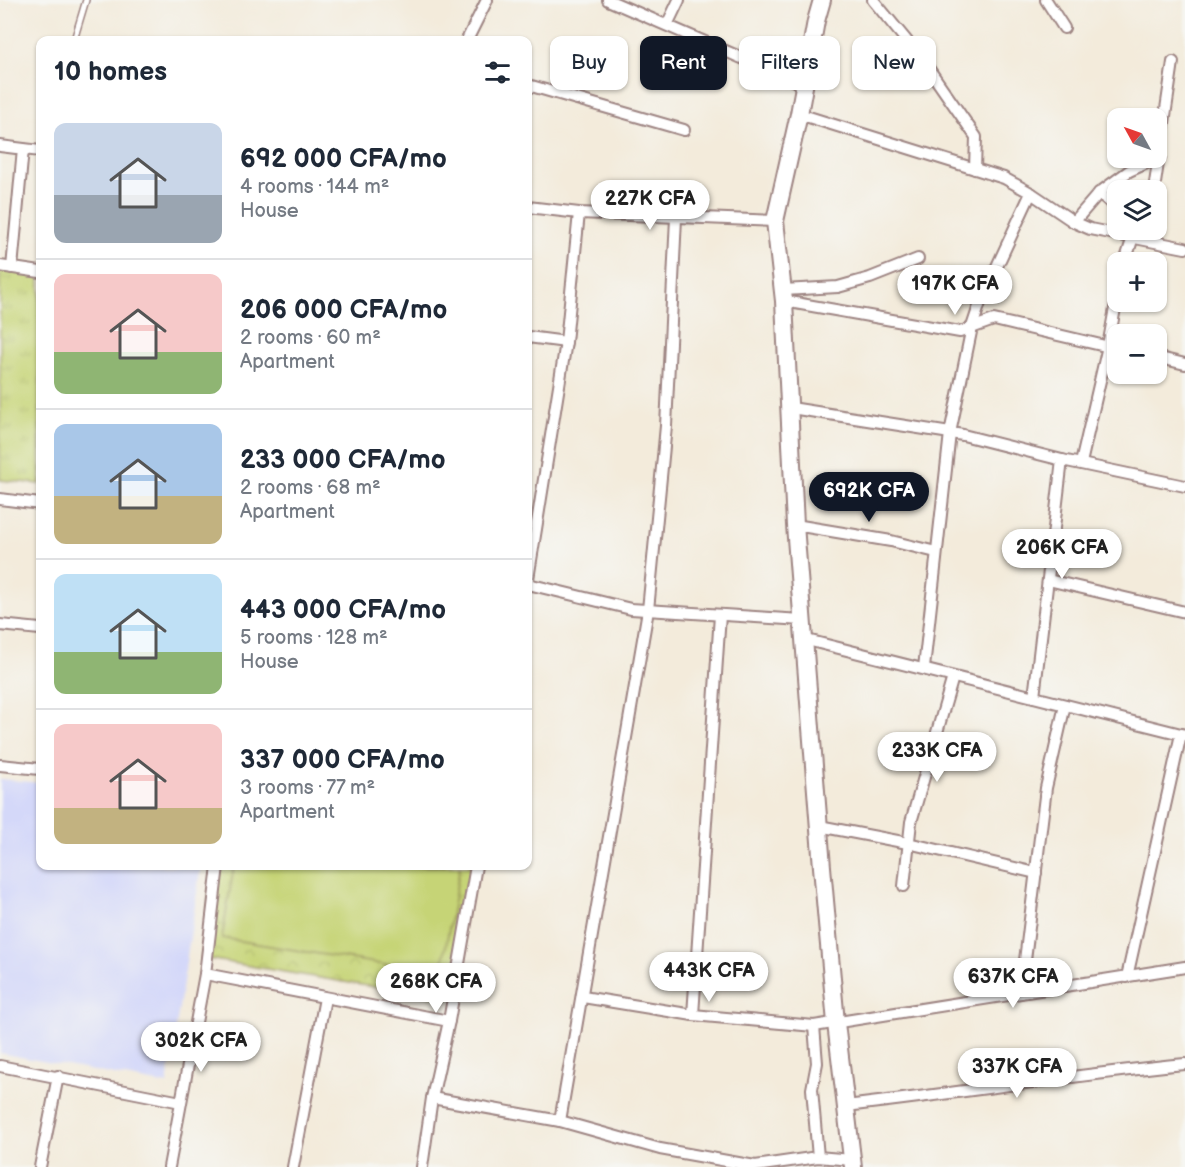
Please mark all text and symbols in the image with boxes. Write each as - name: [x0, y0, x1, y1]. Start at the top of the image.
- chip: Buy: [550, 36, 628, 90]
- chip: Rent: [640, 36, 727, 90]
- chip: Filters: [739, 36, 840, 90]
- chip: New: [852, 36, 936, 90]
- icon: filters: [481, 56, 514, 89]
- text: 10 homes: [54, 57, 167, 88]
- north arrow: [1107, 108, 1167, 168]
- map controls: [1107, 108, 1167, 384]
- text: 692 000 CFA/mo: [240, 144, 447, 175]
- icon: home: [102, 147, 174, 219]
- text: 4 rooms · 144 m²: [240, 175, 389, 199]
- pin: 227K CFA: [588, 180, 712, 231]
- button: layers: [1107, 180, 1167, 240]
- text: 227K CFA: [605, 187, 695, 211]
- text: House: [240, 199, 299, 223]
- button: +: [1107, 252, 1167, 312]
- pin: 197K CFA: [893, 265, 1017, 316]
- text: 197K CFA: [911, 272, 999, 296]
- text: 206 000 CFA/mo: [240, 295, 447, 326]
- icon: home: [102, 298, 174, 370]
- button: −: [1107, 324, 1167, 384]
- text: 2 rooms · 60 m²: [240, 326, 381, 350]
- text: Apartment: [240, 350, 335, 374]
- text: 233 000 CFA/mo: [240, 445, 445, 476]
- icon: home: [102, 448, 174, 520]
- pin: 692K CFA: [807, 472, 931, 523]
- text: 2 rooms · 68 m²: [240, 476, 381, 500]
- text: 692K CFA: [823, 479, 915, 503]
- text: Apartment: [240, 500, 335, 524]
- pin: 206K CFA: [1000, 529, 1124, 580]
- text: 206K CFA: [1016, 536, 1108, 560]
- text: 443 000 CFA/mo: [240, 595, 446, 626]
- icon: home: [102, 598, 174, 670]
- text: 5 rooms · 128 m²: [240, 626, 388, 650]
- text: House: [240, 650, 299, 674]
- pin: 233K CFA: [875, 732, 999, 783]
- text: 233K CFA: [891, 739, 983, 763]
- text: 337 000 CFA/mo: [240, 745, 445, 776]
- icon: home: [102, 748, 174, 820]
- text: 3 rooms · 77 m²: [240, 776, 375, 800]
- text: Apartment: [240, 800, 335, 824]
- pin: 443K CFA: [647, 952, 771, 1003]
- pin: 637K CFA: [951, 958, 1075, 1009]
- text: 443K CFA: [663, 959, 755, 983]
- pin: 268K CFA: [374, 963, 498, 1014]
- text: 637K CFA: [967, 965, 1059, 989]
- text: 268K CFA: [390, 970, 482, 994]
- pin: 302K CFA: [139, 1022, 263, 1073]
- text: 302K CFA: [155, 1029, 247, 1053]
- pin: 337K CFA: [955, 1048, 1079, 1099]
- text: 337K CFA: [972, 1055, 1062, 1079]

